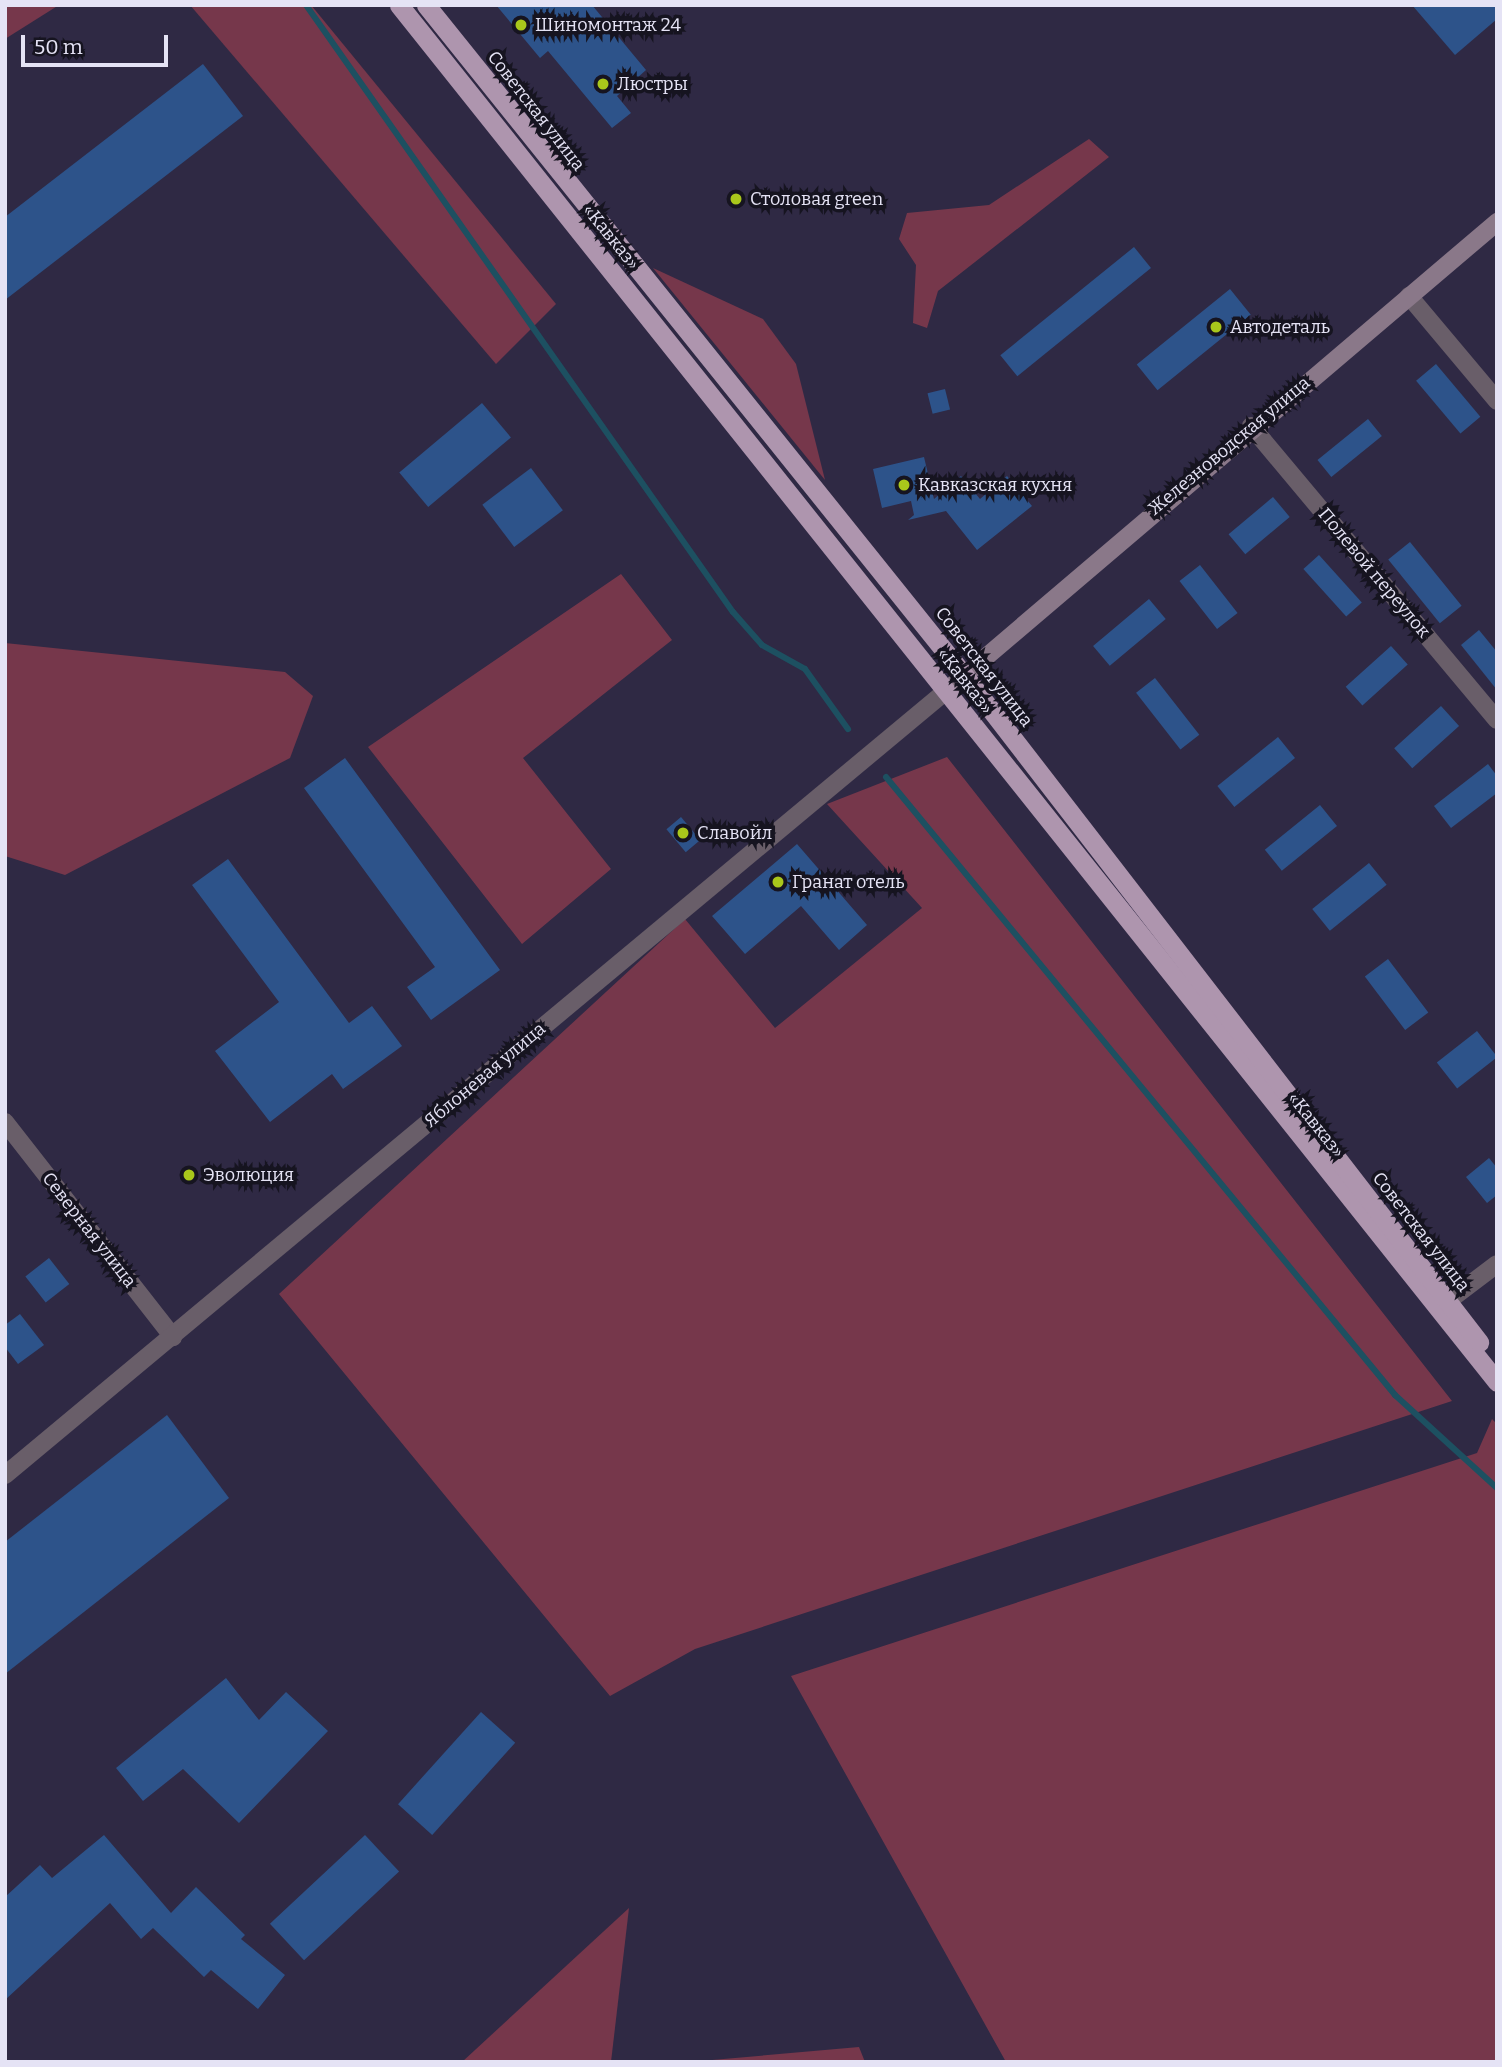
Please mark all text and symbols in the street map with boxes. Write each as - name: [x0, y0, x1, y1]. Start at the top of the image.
- place label: Шиномонтаж 24: [535, 14, 681, 36]
- marker: Шиномонтаж 24: [513, 17, 529, 33]
- scale bar: [24, 21, 172, 65]
- text: 50 m: [34, 34, 83, 60]
- street label: Советская улица: [483, 47, 589, 175]
- place label: Люстры: [617, 73, 688, 95]
- marker: Люстры: [595, 76, 611, 92]
- place label: Столовая green: [750, 188, 883, 210]
- marker: Столовая green: [728, 191, 744, 207]
- street label: «Кавказ»: [578, 200, 644, 274]
- place label: Автодеталь: [1230, 316, 1330, 338]
- marker: Автодеталь: [1208, 319, 1224, 335]
- street label: Железноводская улица: [1144, 372, 1314, 520]
- place label: Кавказская кухня: [918, 474, 1072, 496]
- marker: Кавказская кухня: [896, 477, 912, 493]
- street label: Полевой переулок: [1313, 504, 1435, 642]
- street label: Советская улица: [931, 603, 1037, 731]
- street label: «Кавказ»: [932, 644, 998, 718]
- place label: Славойл: [697, 822, 772, 844]
- marker: Славойл: [675, 825, 691, 841]
- place label: Гранат отель: [792, 871, 904, 893]
- marker: Гранат отель: [770, 874, 786, 890]
- street label: Яблоневая улица: [420, 1018, 550, 1132]
- street label: «Кавказ»: [1283, 1088, 1349, 1162]
- place label: Эволюция: [203, 1164, 294, 1186]
- marker: Эволюция: [181, 1167, 197, 1183]
- street label: Северная улица: [37, 1168, 141, 1292]
- street label: Советская улица: [1368, 1168, 1474, 1296]

